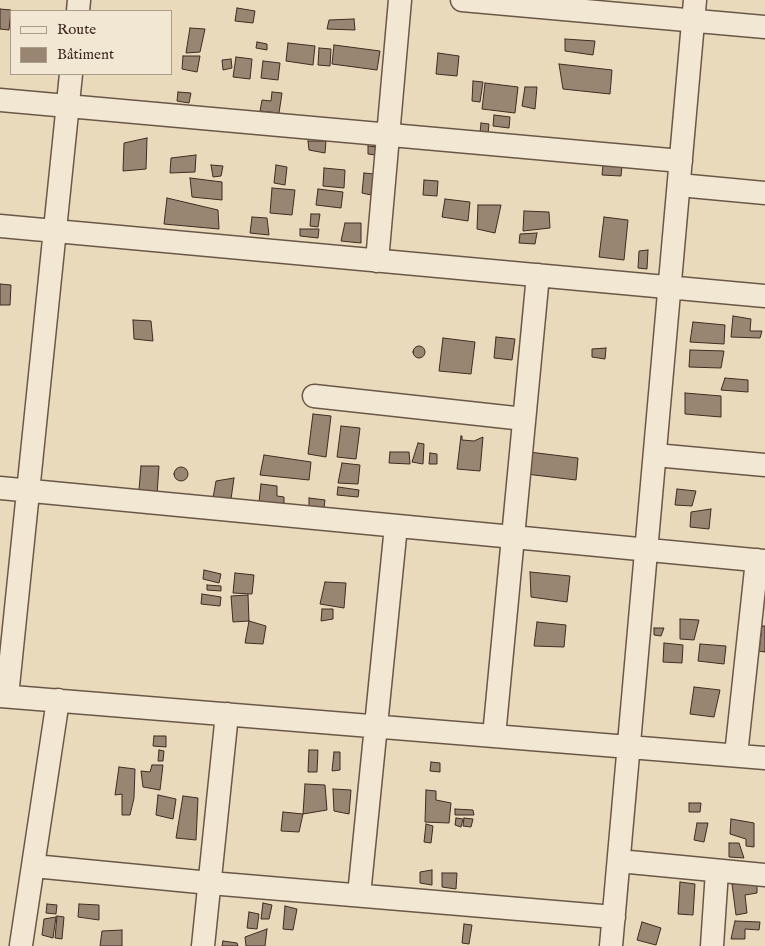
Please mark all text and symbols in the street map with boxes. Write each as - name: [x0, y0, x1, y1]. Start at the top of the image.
- legend: [10, 10, 172, 75]
- text: Route: [57, 20, 96, 39]
- text: Bâtiment: [57, 45, 114, 64]

